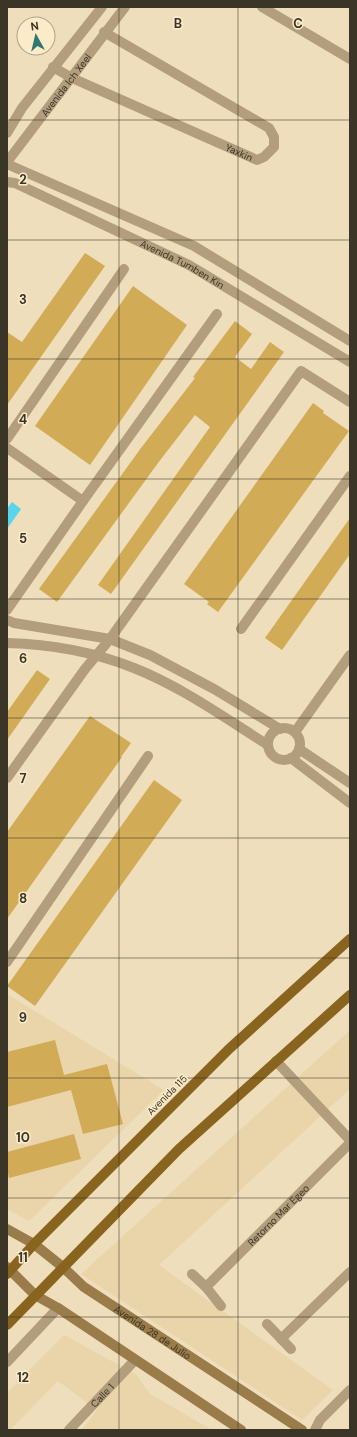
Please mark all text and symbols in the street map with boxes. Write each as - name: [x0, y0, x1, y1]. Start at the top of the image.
- text: B: [174, 15, 182, 32]
- text: C: [293, 15, 303, 32]
- north arrow: [16, 16, 56, 56]
- text: N: [30, 19, 40, 34]
- street label: Avenida Ich Xeel: [38, 51, 94, 119]
- street label: Yaxkin: [224, 140, 255, 164]
- text: 2: [19, 171, 27, 188]
- street label: Avenida Tumben Kin: [138, 236, 227, 292]
- text: 3: [19, 291, 27, 308]
- text: 4: [19, 411, 27, 428]
- text: 5: [19, 530, 27, 547]
- text: 6: [19, 650, 27, 667]
- text: 7: [20, 770, 27, 787]
- text: 8: [19, 890, 27, 907]
- text: 9: [19, 1009, 27, 1026]
- street label: Avenida 115: [144, 1072, 190, 1118]
- text: 10: [16, 1129, 30, 1146]
- street label: Retorno Mar Egeo: [245, 1181, 312, 1248]
- text: 11: [18, 1249, 28, 1266]
- street label: Avenida 28 de Julio: [112, 1302, 194, 1362]
- text: 12: [17, 1369, 29, 1386]
- street label: Calle 1: [87, 1380, 116, 1410]

